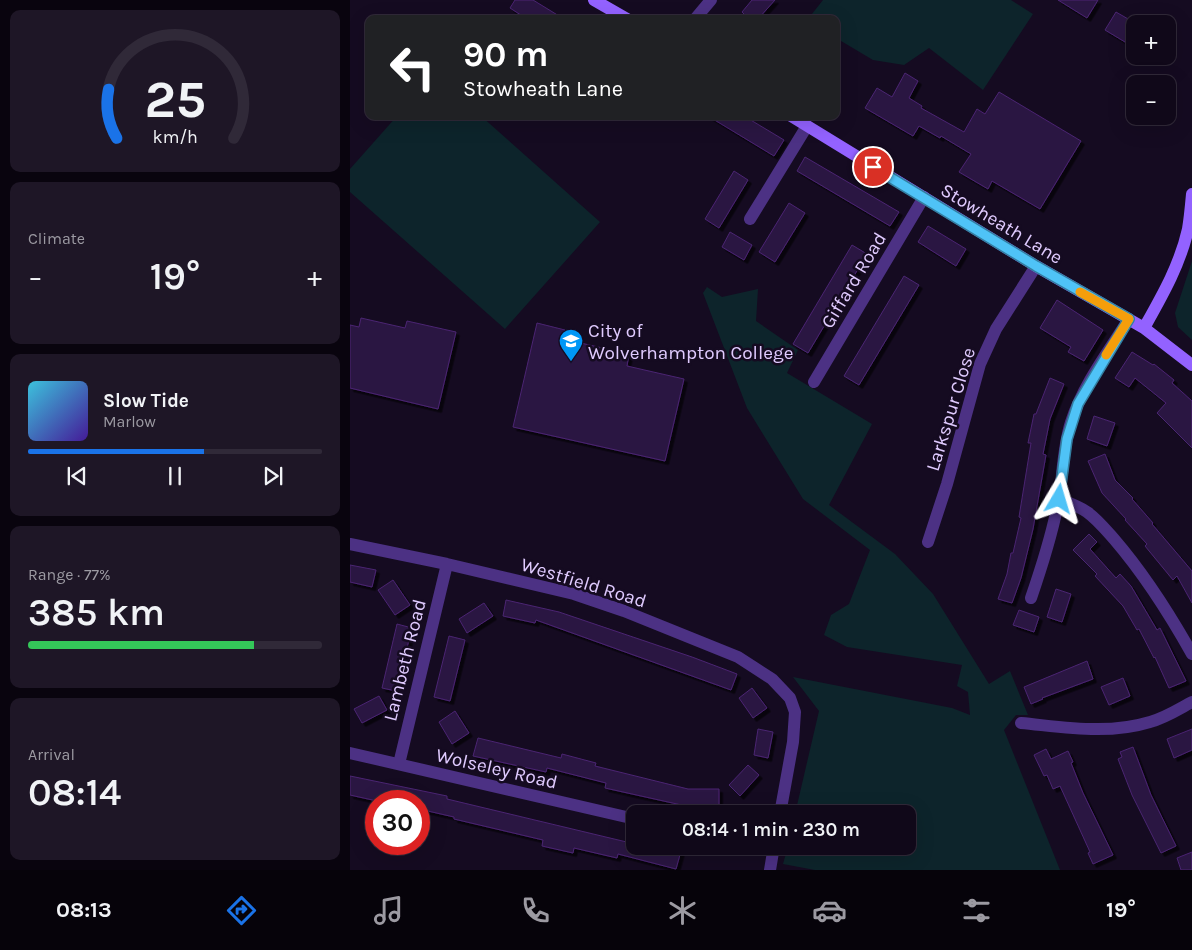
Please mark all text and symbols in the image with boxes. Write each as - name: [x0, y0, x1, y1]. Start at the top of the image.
- map controls: [1126, 15, 1176, 125]
- button: +: [1126, 15, 1176, 65]
- text: 90 m: [463, 34, 549, 75]
- icon: left: [380, 35, 445, 100]
- text: 25: [144, 69, 206, 130]
- button: −: [1126, 75, 1176, 125]
- text: Stowheath Lane: [463, 76, 623, 102]
- text: km/h: [152, 127, 198, 148]
- pin: [852, 146, 894, 188]
- icon: arrive: [859, 153, 887, 181]
- street label: Stowheath Lane: [937, 179, 1066, 269]
- text: Climate: [28, 229, 85, 248]
- street label: Giffard Road: [817, 229, 891, 332]
- text: 19°: [150, 254, 200, 299]
- text: −: [28, 260, 43, 293]
- text: +: [307, 260, 322, 293]
- place label: City of Wolverhampton College: [588, 320, 793, 364]
- school or university icon: City of Wolverhampton College: [558, 328, 584, 362]
- street label: Larkspur Close: [922, 345, 980, 474]
- text: Slow Tide: [103, 390, 189, 412]
- text: Marlow: [103, 412, 156, 431]
- icon: previous: [63, 462, 91, 490]
- icon: pause: [161, 462, 189, 490]
- icon: next: [259, 462, 287, 490]
- position arrow: [1032, 472, 1084, 524]
- street label: Westfield Road: [518, 553, 649, 612]
- text: Range · 77%: [28, 565, 111, 584]
- text: 385 km: [28, 590, 165, 635]
- street label: Lambeth Road: [379, 597, 431, 724]
- street label: Wolseley Road: [434, 744, 560, 794]
- text: Arrival: [28, 745, 75, 764]
- text: 08:14: [28, 770, 121, 815]
- speed limit sign: 30: [365, 790, 430, 855]
- text: 08:14 · 1 min · 230 m: [682, 819, 860, 841]
- icon: directions: [224, 893, 259, 928]
- icon: music: [371, 893, 406, 928]
- icon: phone: [518, 893, 553, 928]
- icon: climate: [665, 893, 700, 928]
- icon: car: [812, 893, 847, 928]
- icon: filters: [959, 893, 994, 928]
- text: 08:13: [56, 897, 112, 923]
- text: 19°: [1106, 897, 1136, 923]

